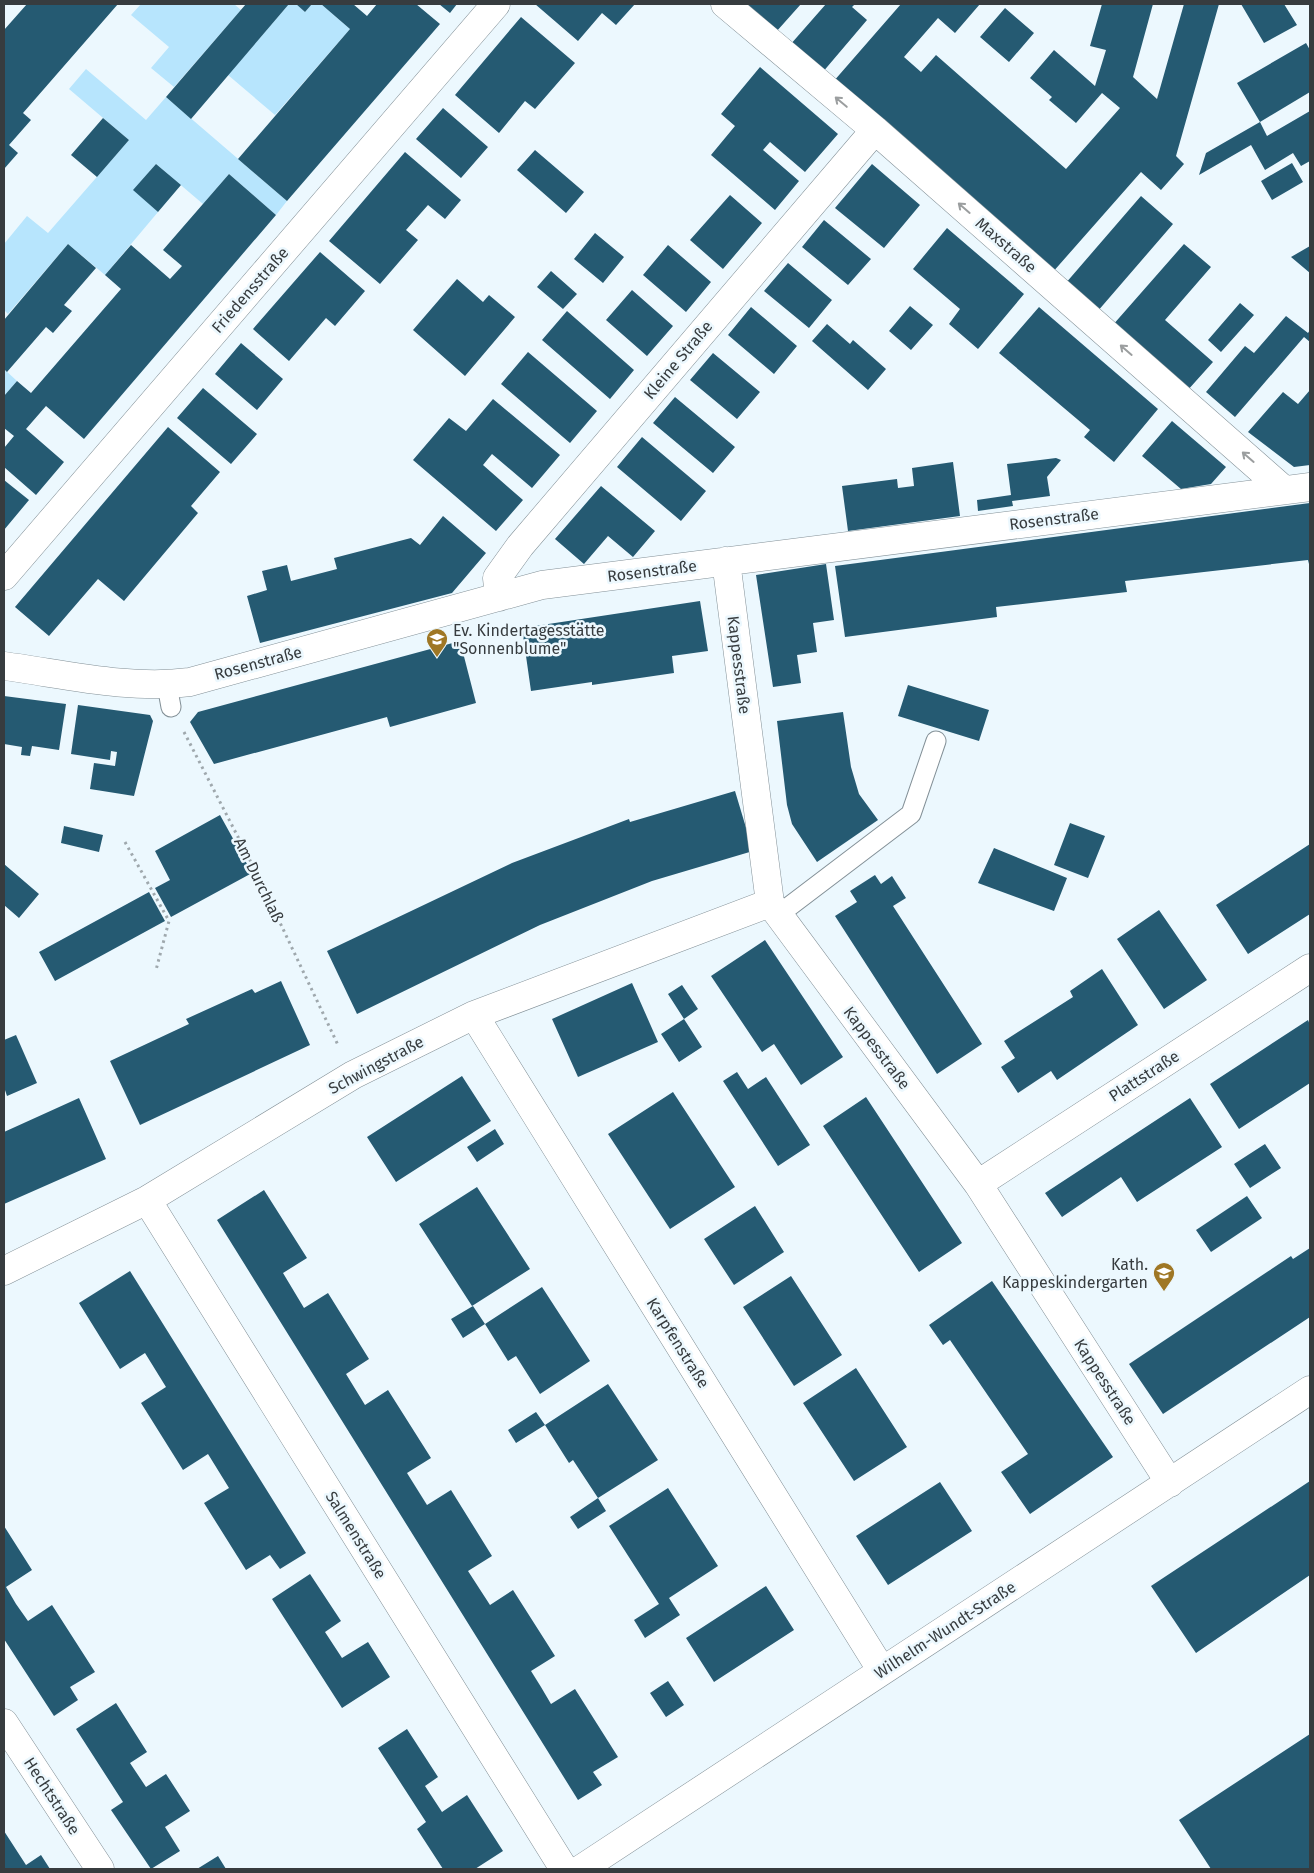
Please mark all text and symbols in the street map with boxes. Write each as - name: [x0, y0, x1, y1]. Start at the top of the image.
- one-way arrow: [835, 96, 848, 107]
- one-way arrow: [958, 203, 971, 214]
- street label: Maxstraße: [972, 213, 1040, 277]
- street label: Friedensstraße: [208, 243, 292, 337]
- street label: Kleine Straße: [640, 317, 716, 403]
- one-way arrow: [1119, 344, 1132, 356]
- one-way arrow: [1241, 452, 1254, 463]
- street label: Rosenstraße: [1008, 504, 1100, 534]
- street label: Rosenstraße: [606, 556, 698, 586]
- street label: Kappesstraße: [724, 615, 754, 715]
- place label: Ev. Kindertagesstätte "Sonnenblume": [453, 621, 605, 658]
- school or university icon: Ev. Kindertagesstätte "Sonnenblume": [425, 627, 449, 658]
- street label: Rosenstraße: [212, 642, 304, 684]
- street label: Am Durchlaß: [230, 834, 288, 926]
- street label: Kappesstraße: [840, 1003, 914, 1093]
- street label: Schwingstraße: [325, 1032, 427, 1098]
- street label: Plattstraße: [1105, 1046, 1183, 1106]
- place label: Kath. Kappeskindergarten: [1002, 1255, 1148, 1292]
- school or university icon: Kath. Kappeskindergarten: [1152, 1261, 1176, 1292]
- street label: Karpfenstraße: [643, 1294, 713, 1392]
- street label: Kappesstraße: [1070, 1335, 1140, 1429]
- street label: Salmenstraße: [322, 1488, 390, 1582]
- street label: Wilhelm-Wundt-Straße: [871, 1577, 1019, 1683]
- street label: Hechtstraße: [20, 1754, 84, 1838]

